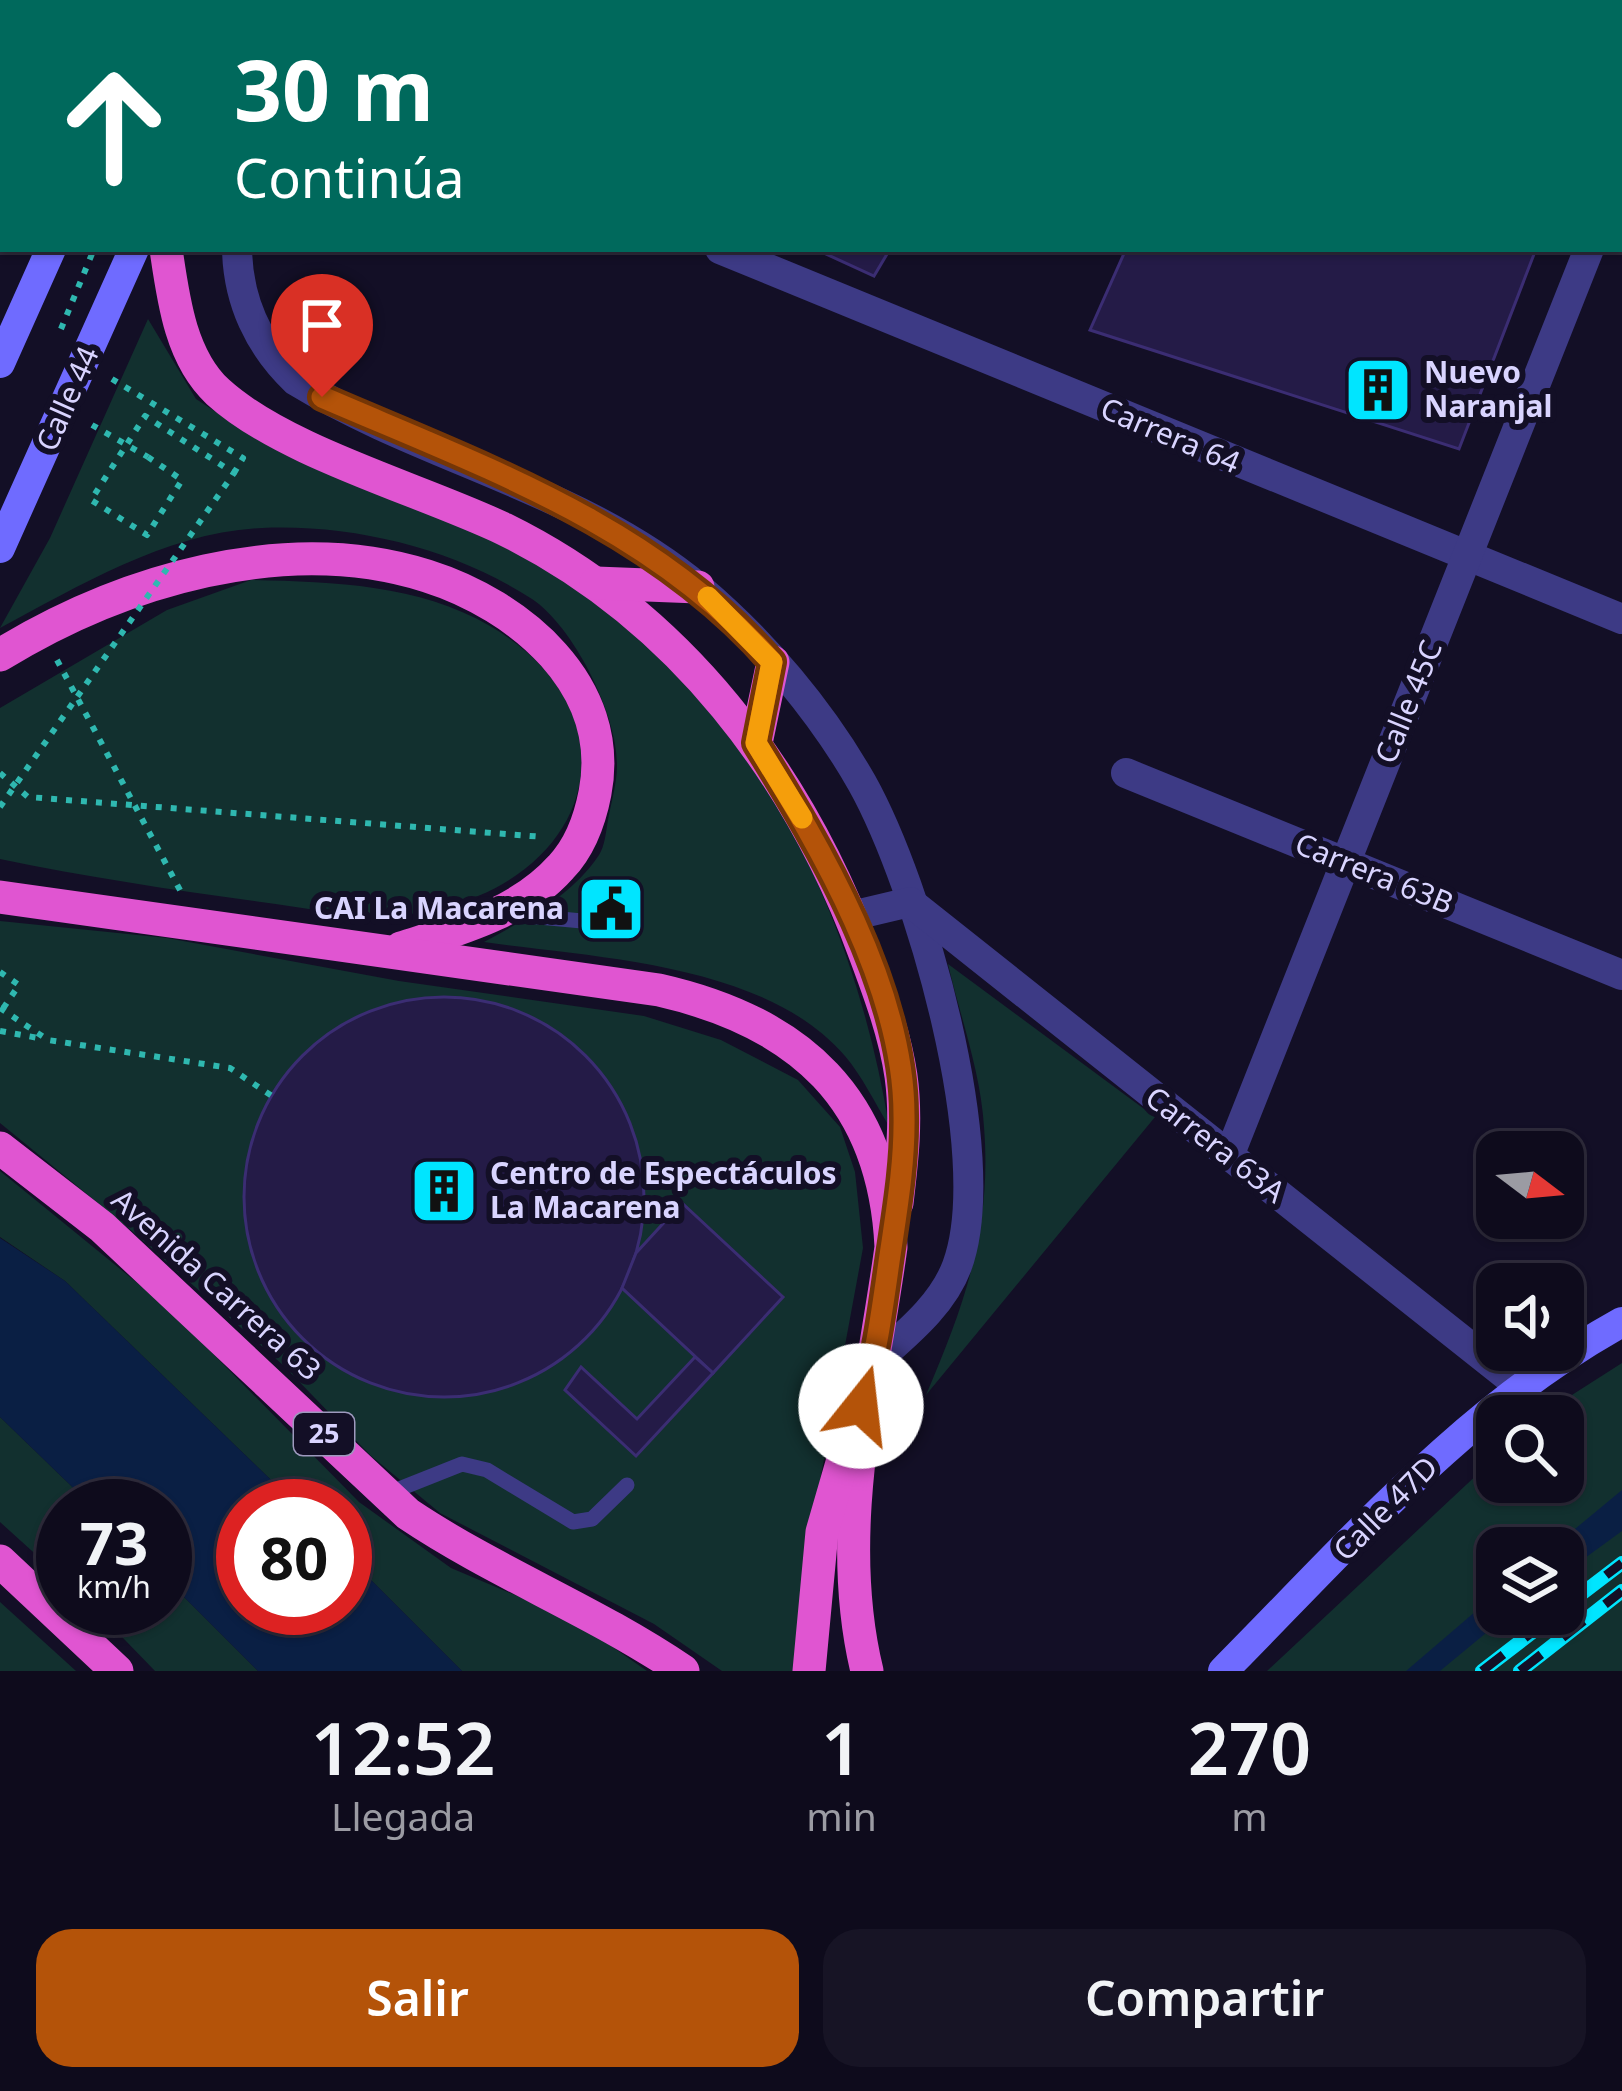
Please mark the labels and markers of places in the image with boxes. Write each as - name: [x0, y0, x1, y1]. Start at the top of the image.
- pin: [271, 274, 373, 397]
- place label: Nuevo Naranjal: [1424, 351, 1553, 426]
- building icon: Nuevo Naranjal: [1343, 355, 1413, 425]
- public building icon: CAI La Macarena: [576, 874, 646, 944]
- place label: CAI La Macarena: [314, 887, 564, 928]
- place label: Centro de Espectáculos La Macarena: [490, 1152, 837, 1227]
- building icon: Centro de Espectáculos La Macarena: [409, 1156, 479, 1226]

